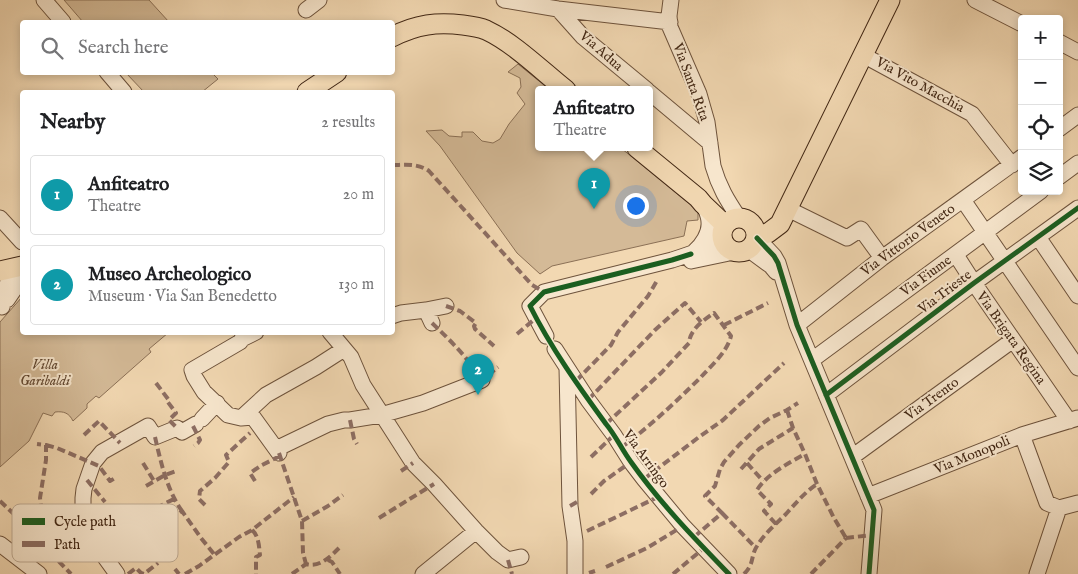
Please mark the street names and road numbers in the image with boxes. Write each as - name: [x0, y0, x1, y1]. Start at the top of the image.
- street label: Via Adua: [575, 26, 627, 76]
- street label: Via Santa Rita: [668, 40, 714, 124]
- street label: Via Vito Macchia: [872, 53, 968, 117]
- street label: Via Vittorio Veneto: [856, 199, 959, 281]
- street label: Via Fiume: [896, 251, 956, 301]
- street label: Via Trieste: [914, 266, 976, 319]
- street label: Via Brigata Regina: [972, 287, 1050, 389]
- street label: Via Trento: [901, 373, 963, 425]
- street label: Via Arringo: [618, 425, 674, 492]
- street label: Via Monopoli: [931, 432, 1013, 479]

